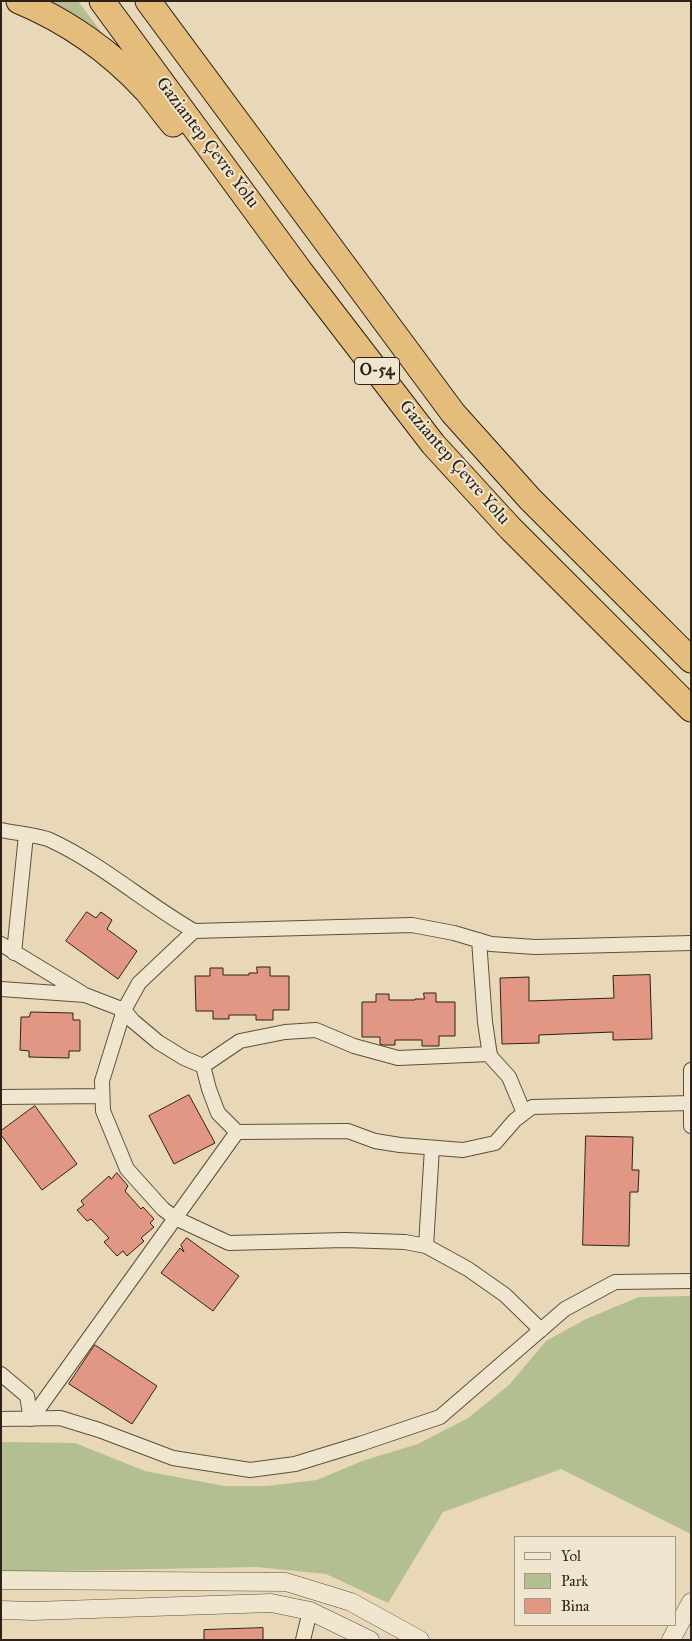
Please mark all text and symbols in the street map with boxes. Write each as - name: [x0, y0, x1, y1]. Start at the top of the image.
- street label: Gaziantep Çevre Yolu: [151, 73, 263, 213]
- road number: O-54: [354, 358, 400, 384]
- street label: Gaziantep Çevre Yolu: [394, 396, 514, 530]
- legend: [514, 1536, 677, 1626]
- text: Yol: [561, 1547, 581, 1565]
- text: Park: [561, 1572, 588, 1590]
- text: Bina: [561, 1597, 589, 1615]

